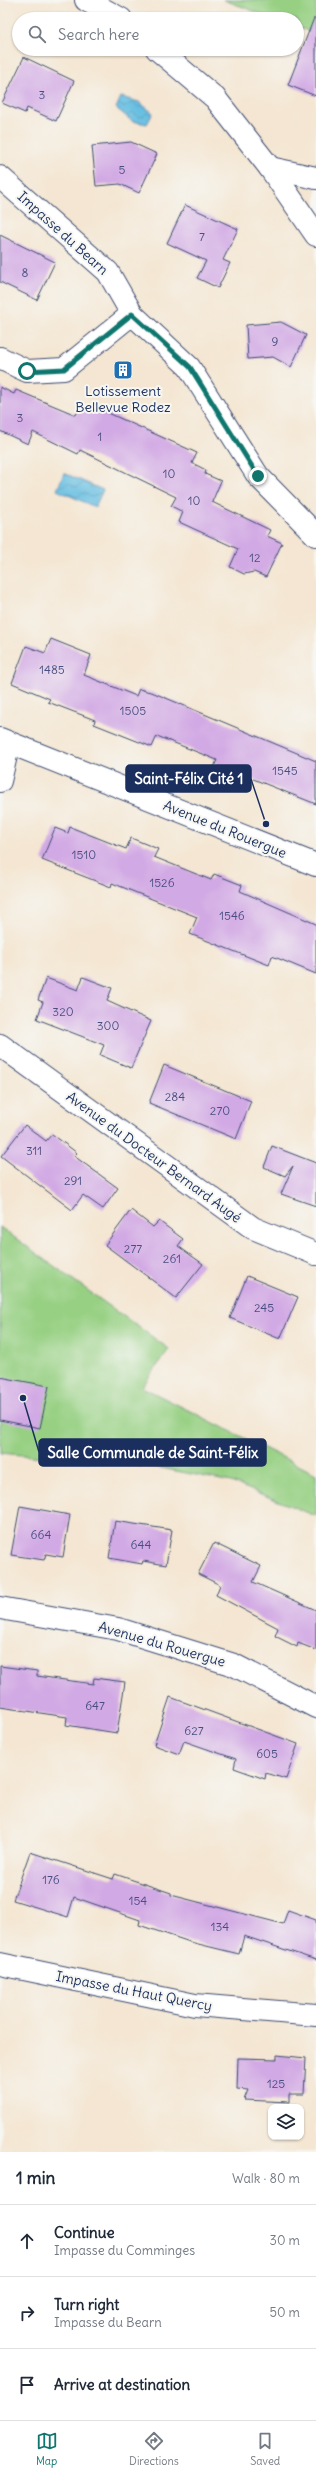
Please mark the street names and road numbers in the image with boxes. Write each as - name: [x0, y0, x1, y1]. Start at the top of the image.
- street label: Impasse du Bearn: [14, 187, 112, 279]
- street label: Avenue du Rouergue: [161, 796, 289, 862]
- street label: Avenue du Docteur Bernard Augé: [63, 1087, 245, 1227]
- street label: Avenue du Rouergue: [96, 1617, 228, 1671]
- street label: Impasse du Haut Quercy: [54, 1967, 214, 2015]

